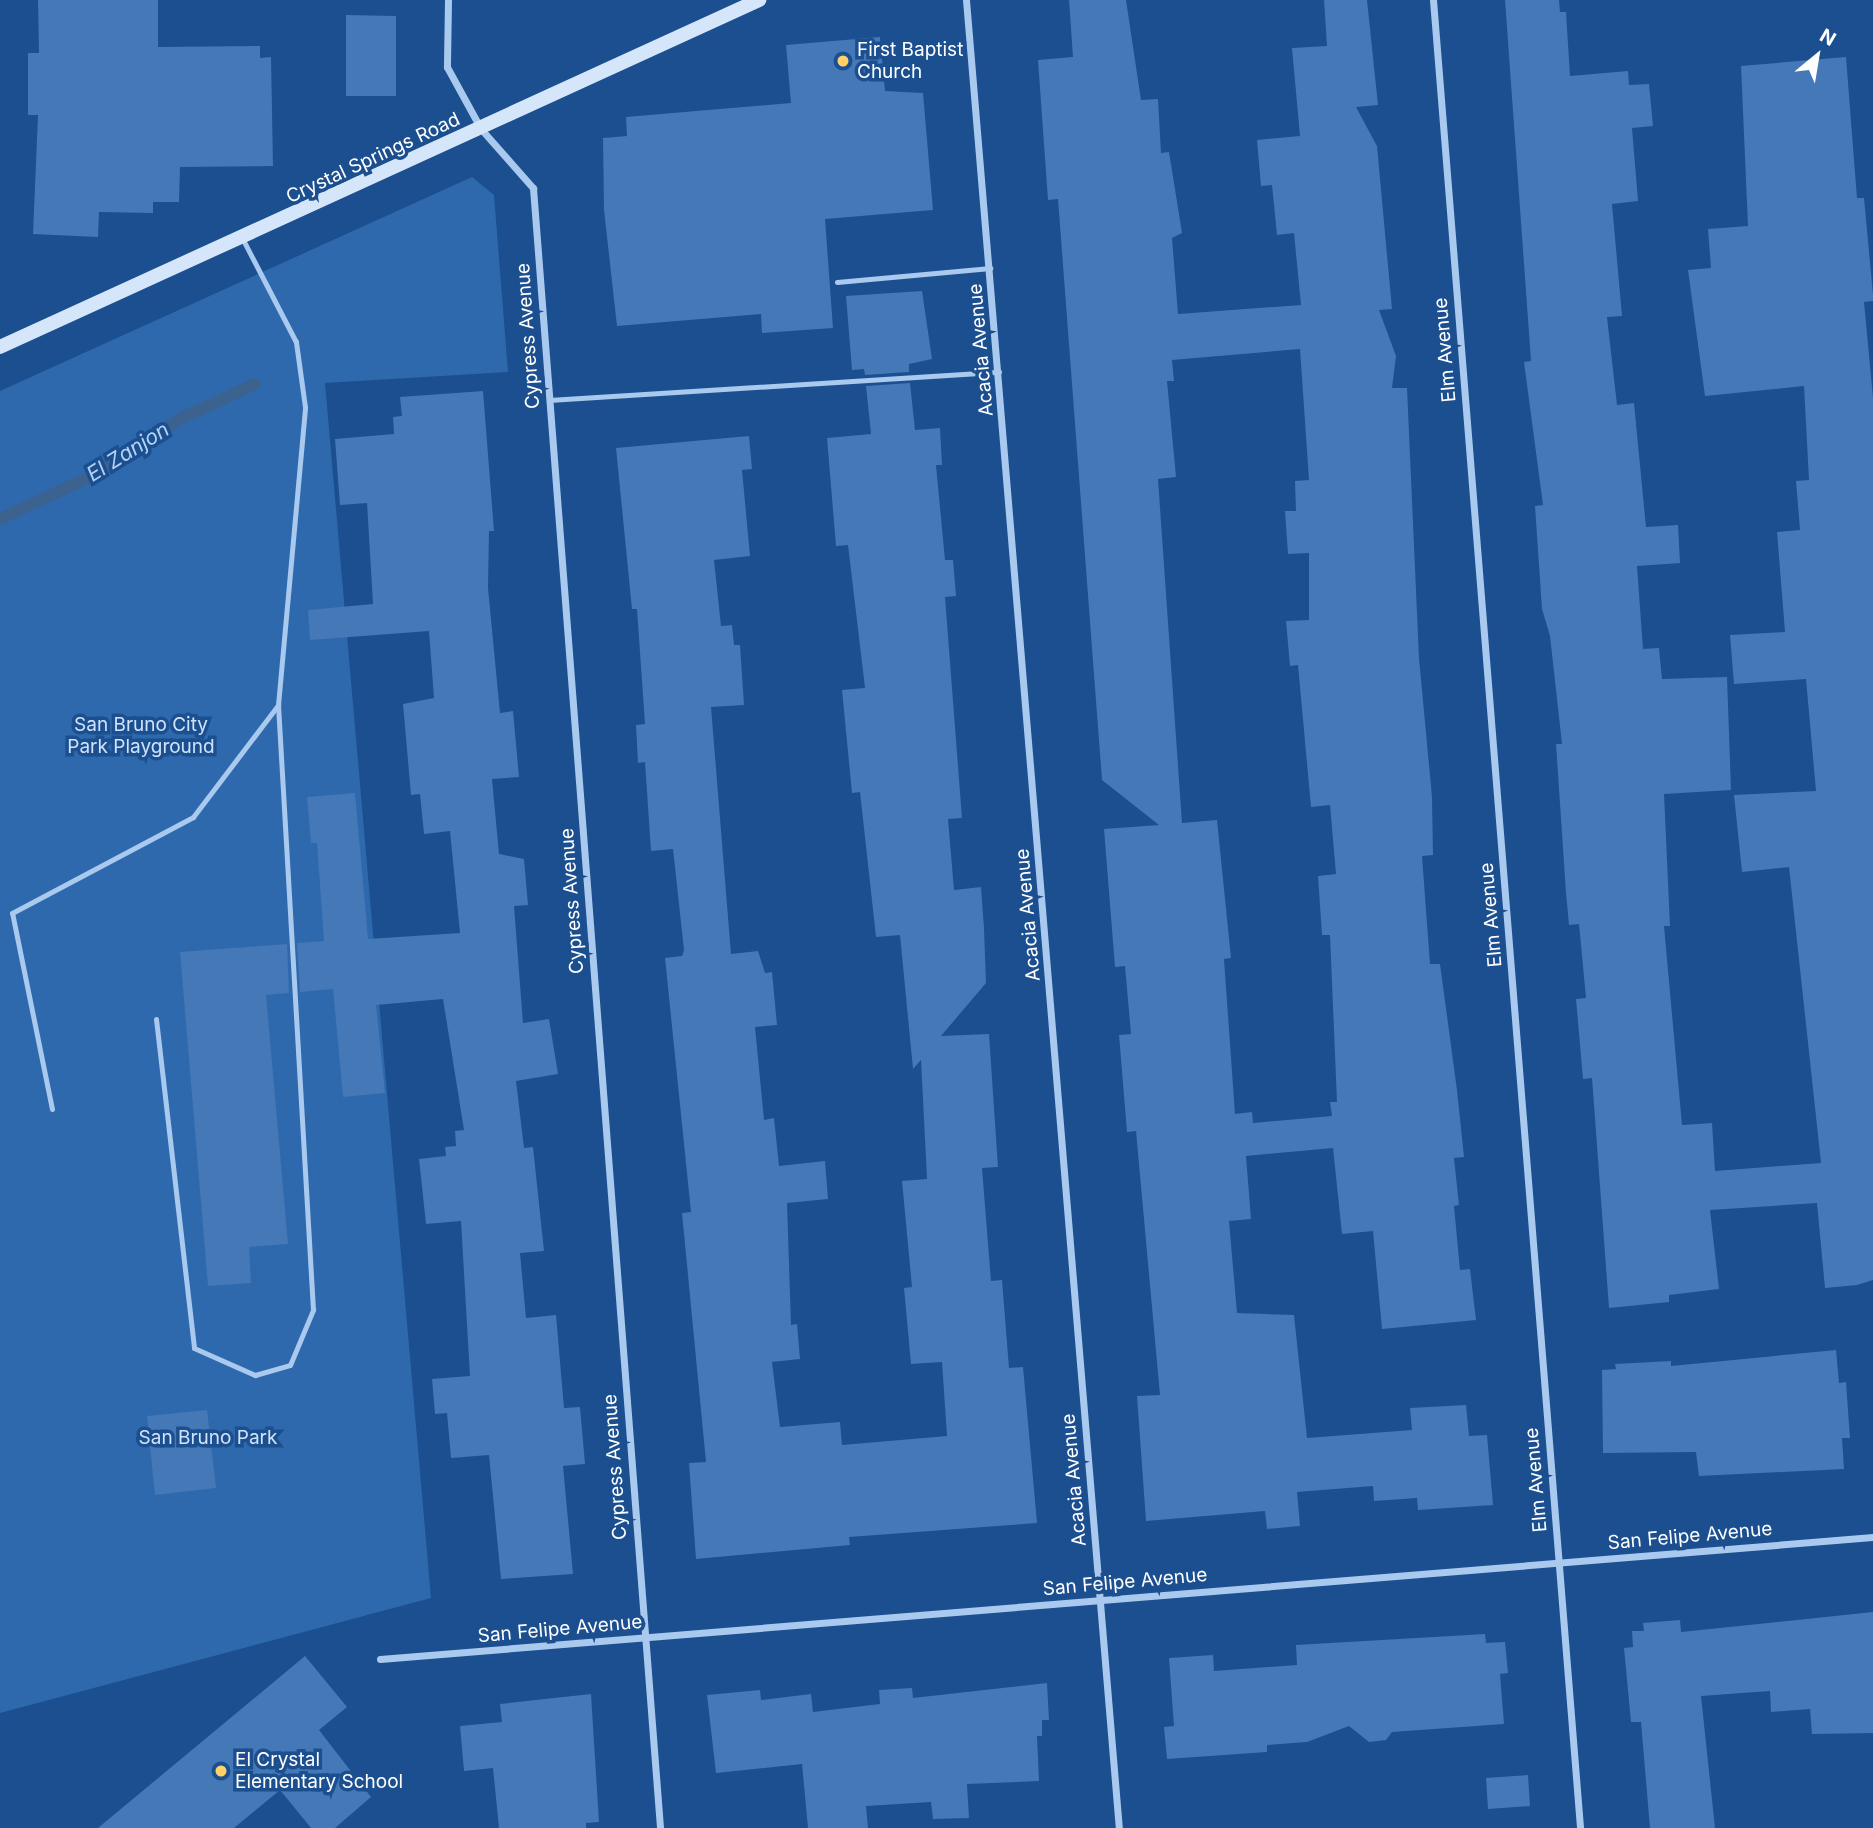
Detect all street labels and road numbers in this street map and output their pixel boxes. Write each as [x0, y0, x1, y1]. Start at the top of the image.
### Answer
street label: Crystal Springs Road [283, 108, 463, 208]
street label: Cypress Avenue [512, 262, 544, 410]
street label: Acacia Avenue [964, 283, 998, 417]
street label: Elm Avenue [1429, 297, 1461, 403]
street label: Cypress Avenue [556, 827, 588, 975]
street label: Acacia Avenue [1011, 848, 1045, 982]
street label: Elm Avenue [1475, 862, 1507, 968]
street label: Cypress Avenue [599, 1393, 631, 1541]
street label: Acacia Avenue [1057, 1413, 1091, 1547]
street label: Elm Avenue [1520, 1427, 1552, 1533]
street label: San Felipe Avenue [1607, 1517, 1773, 1555]
street label: San Felipe Avenue [1042, 1563, 1208, 1601]
street label: San Felipe Avenue [477, 1610, 643, 1648]

